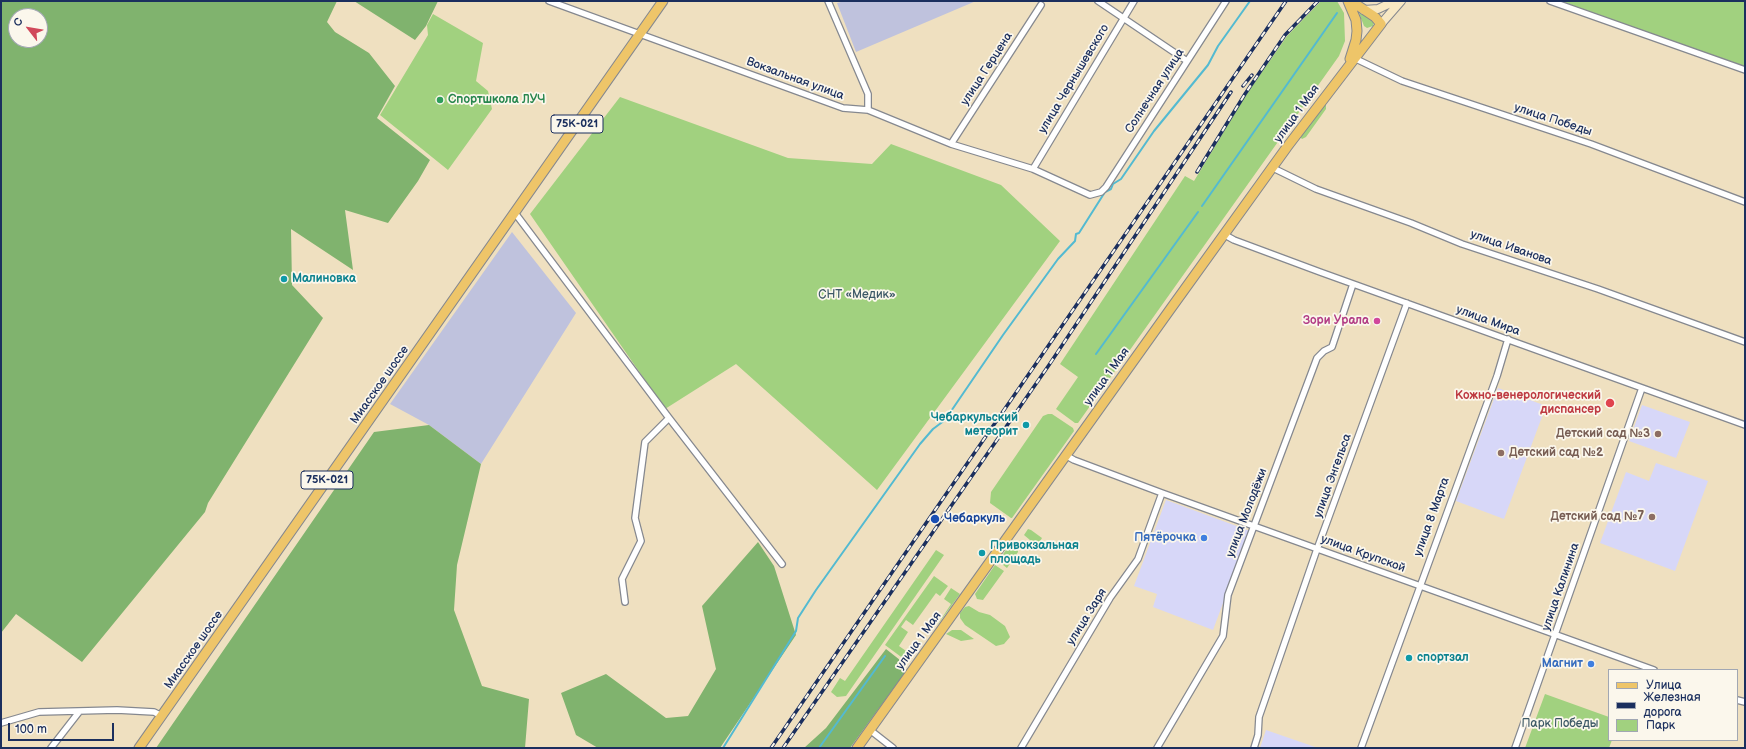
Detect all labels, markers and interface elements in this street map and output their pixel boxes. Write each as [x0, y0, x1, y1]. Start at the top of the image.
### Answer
north arrow [8, 8, 48, 48]
text: С [11, 15, 26, 29]
street label: улица Чернышевского [1036, 22, 1112, 136]
street label: улица Герцена [958, 30, 1016, 108]
street label: Солнечная улица [1122, 46, 1188, 136]
street label: Вокзальная улица [744, 55, 846, 103]
street label: улица 1 Мая [1271, 82, 1323, 146]
place label: Спортшкола ЛУЧ [448, 93, 545, 107]
marker: Спортшкола ЛУЧ [435, 95, 445, 105]
street label: улица Победы [1512, 101, 1594, 139]
road number: 75К-021 [551, 115, 603, 133]
street label: улица Иванова [1468, 227, 1554, 269]
place label: Малиновка [292, 272, 356, 286]
marker: Малиновка [279, 274, 289, 284]
park label: СНТ «Медик» [818, 288, 896, 302]
street label: улица Мира [1454, 303, 1522, 339]
place label: Зори Урала [1303, 314, 1369, 328]
marker: Зори Урала [1372, 316, 1382, 326]
street label: Миасское шоссе [348, 343, 412, 427]
street label: улица 1 Мая [1081, 345, 1133, 409]
place label: Кожно-венерологический диспансер [1455, 389, 1601, 417]
marker: Кожно-венерологический диспансер [1604, 397, 1616, 409]
place label: Чебаркульский метеорит [931, 411, 1018, 439]
marker: Чебаркульский метеорит [1021, 420, 1031, 430]
place label: Детский сад №3 [1556, 427, 1650, 441]
marker: Детский сад №3 [1653, 429, 1663, 439]
street label: улица Энгельса [1311, 432, 1355, 520]
place label: Детский сад №2 [1509, 446, 1603, 460]
marker: Детский сад №2 [1496, 448, 1506, 458]
street label: улица Молодёжи [1223, 466, 1271, 560]
road number: 75К-021 [301, 471, 353, 489]
street label: улица 8 Марта [1411, 476, 1453, 558]
place label: Детский сад №7 [1550, 510, 1644, 524]
place label: Чебаркуль [944, 512, 1005, 526]
marker: Детский сад №7 [1647, 512, 1657, 522]
marker: Чебаркуль [929, 513, 941, 525]
place label: Пятёрочка [1134, 531, 1196, 545]
street label: улица Крупской [1319, 532, 1407, 576]
marker: Пятёрочка [1199, 533, 1209, 543]
place label: Привокзальная площадь [990, 539, 1079, 567]
street label: улица Калинина [1539, 541, 1583, 633]
marker: Привокзальная площадь [977, 548, 987, 558]
street label: улица Заря [1064, 586, 1110, 648]
street label: Миасское шоссе [162, 608, 226, 692]
street label: улица 1 Мая [893, 609, 945, 673]
place label: спортзал [1417, 651, 1469, 665]
marker: спортзал [1404, 653, 1414, 663]
place label: Магнит [1542, 657, 1583, 671]
marker: Магнит [1586, 659, 1596, 669]
legend [1608, 669, 1738, 741]
text: Улица [1646, 678, 1682, 693]
text: Железная дорога [1644, 690, 1701, 720]
scale bar [10, 715, 116, 741]
park label: Парк Победы [1522, 717, 1598, 731]
text: Парк [1646, 718, 1675, 733]
text: 100 m [15, 722, 47, 737]

